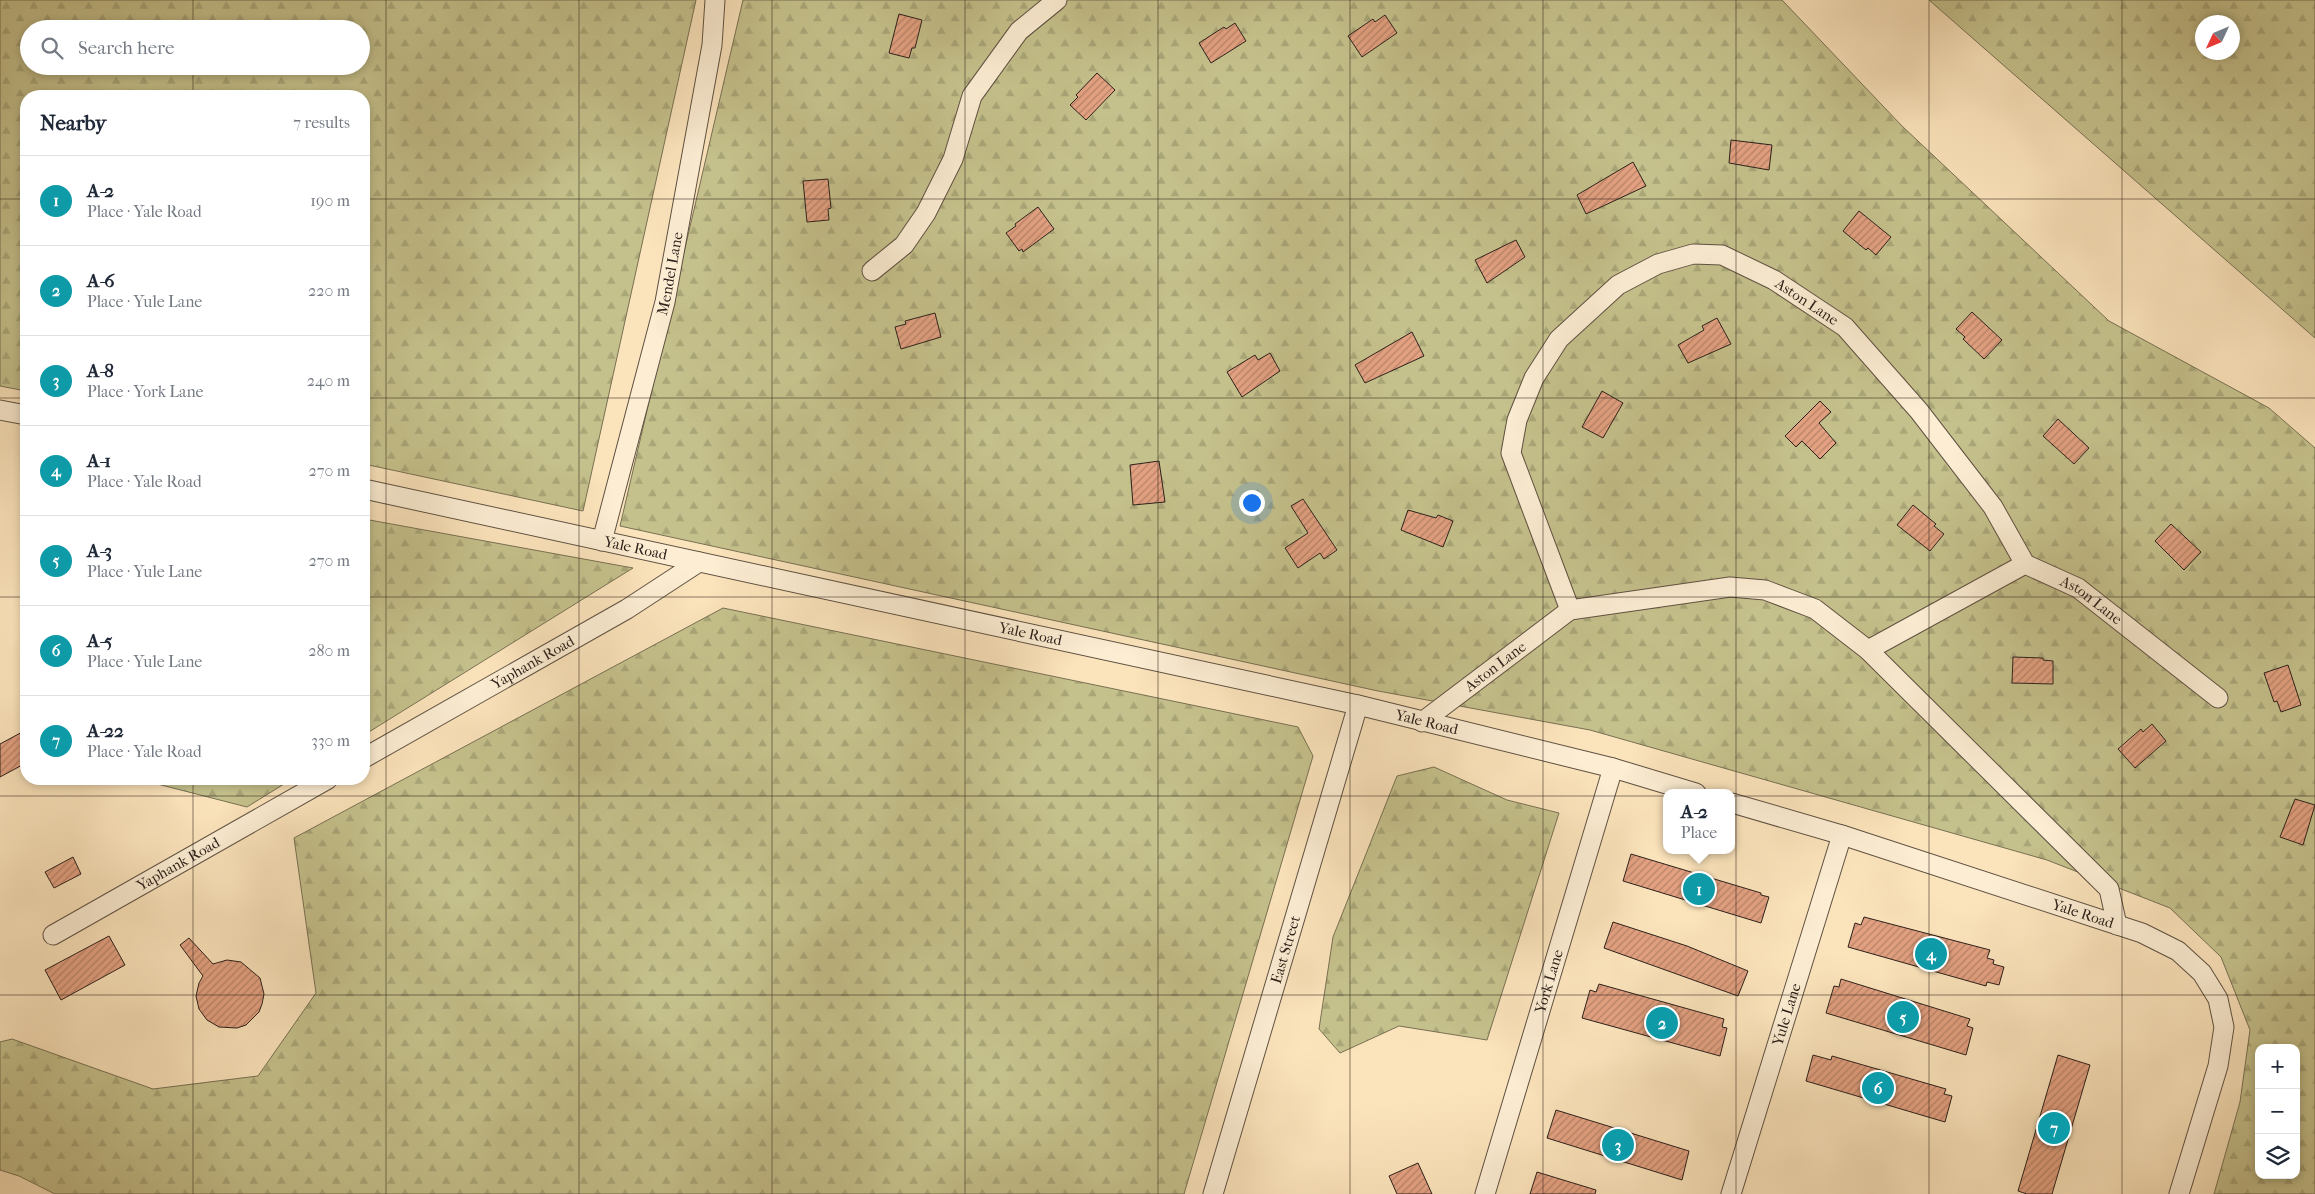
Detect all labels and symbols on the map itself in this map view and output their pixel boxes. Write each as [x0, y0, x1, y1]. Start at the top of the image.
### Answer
north arrow [2195, 15, 2240, 60]
street label: Mendel Lane [653, 230, 687, 317]
street label: Aston Lane [1771, 274, 1842, 329]
your location [1239, 490, 1265, 516]
street label: Yale Road [601, 532, 670, 564]
street label: Aston Lane [2056, 572, 2126, 628]
street label: Yale Road [996, 618, 1064, 650]
street label: Yaphank Road [487, 631, 578, 693]
street label: Aston Lane [1460, 637, 1530, 696]
street label: Yale Road [1393, 705, 1461, 739]
street label: Yaphank Road [133, 833, 224, 895]
pin: 1 [1683, 870, 1715, 908]
street label: Yale Road [2049, 895, 2117, 932]
street label: East Street [1267, 913, 1304, 986]
pin: 4 [1915, 935, 1947, 973]
street label: York Lane [1531, 947, 1567, 1016]
street label: Yule Lane [1768, 980, 1805, 1049]
pin: 5 [1887, 998, 1919, 1036]
pin: 2 [1646, 1004, 1678, 1042]
pin: 6 [1862, 1069, 1894, 1107]
pin: 7 [2038, 1109, 2070, 1147]
pin: 3 [1602, 1126, 1634, 1164]

